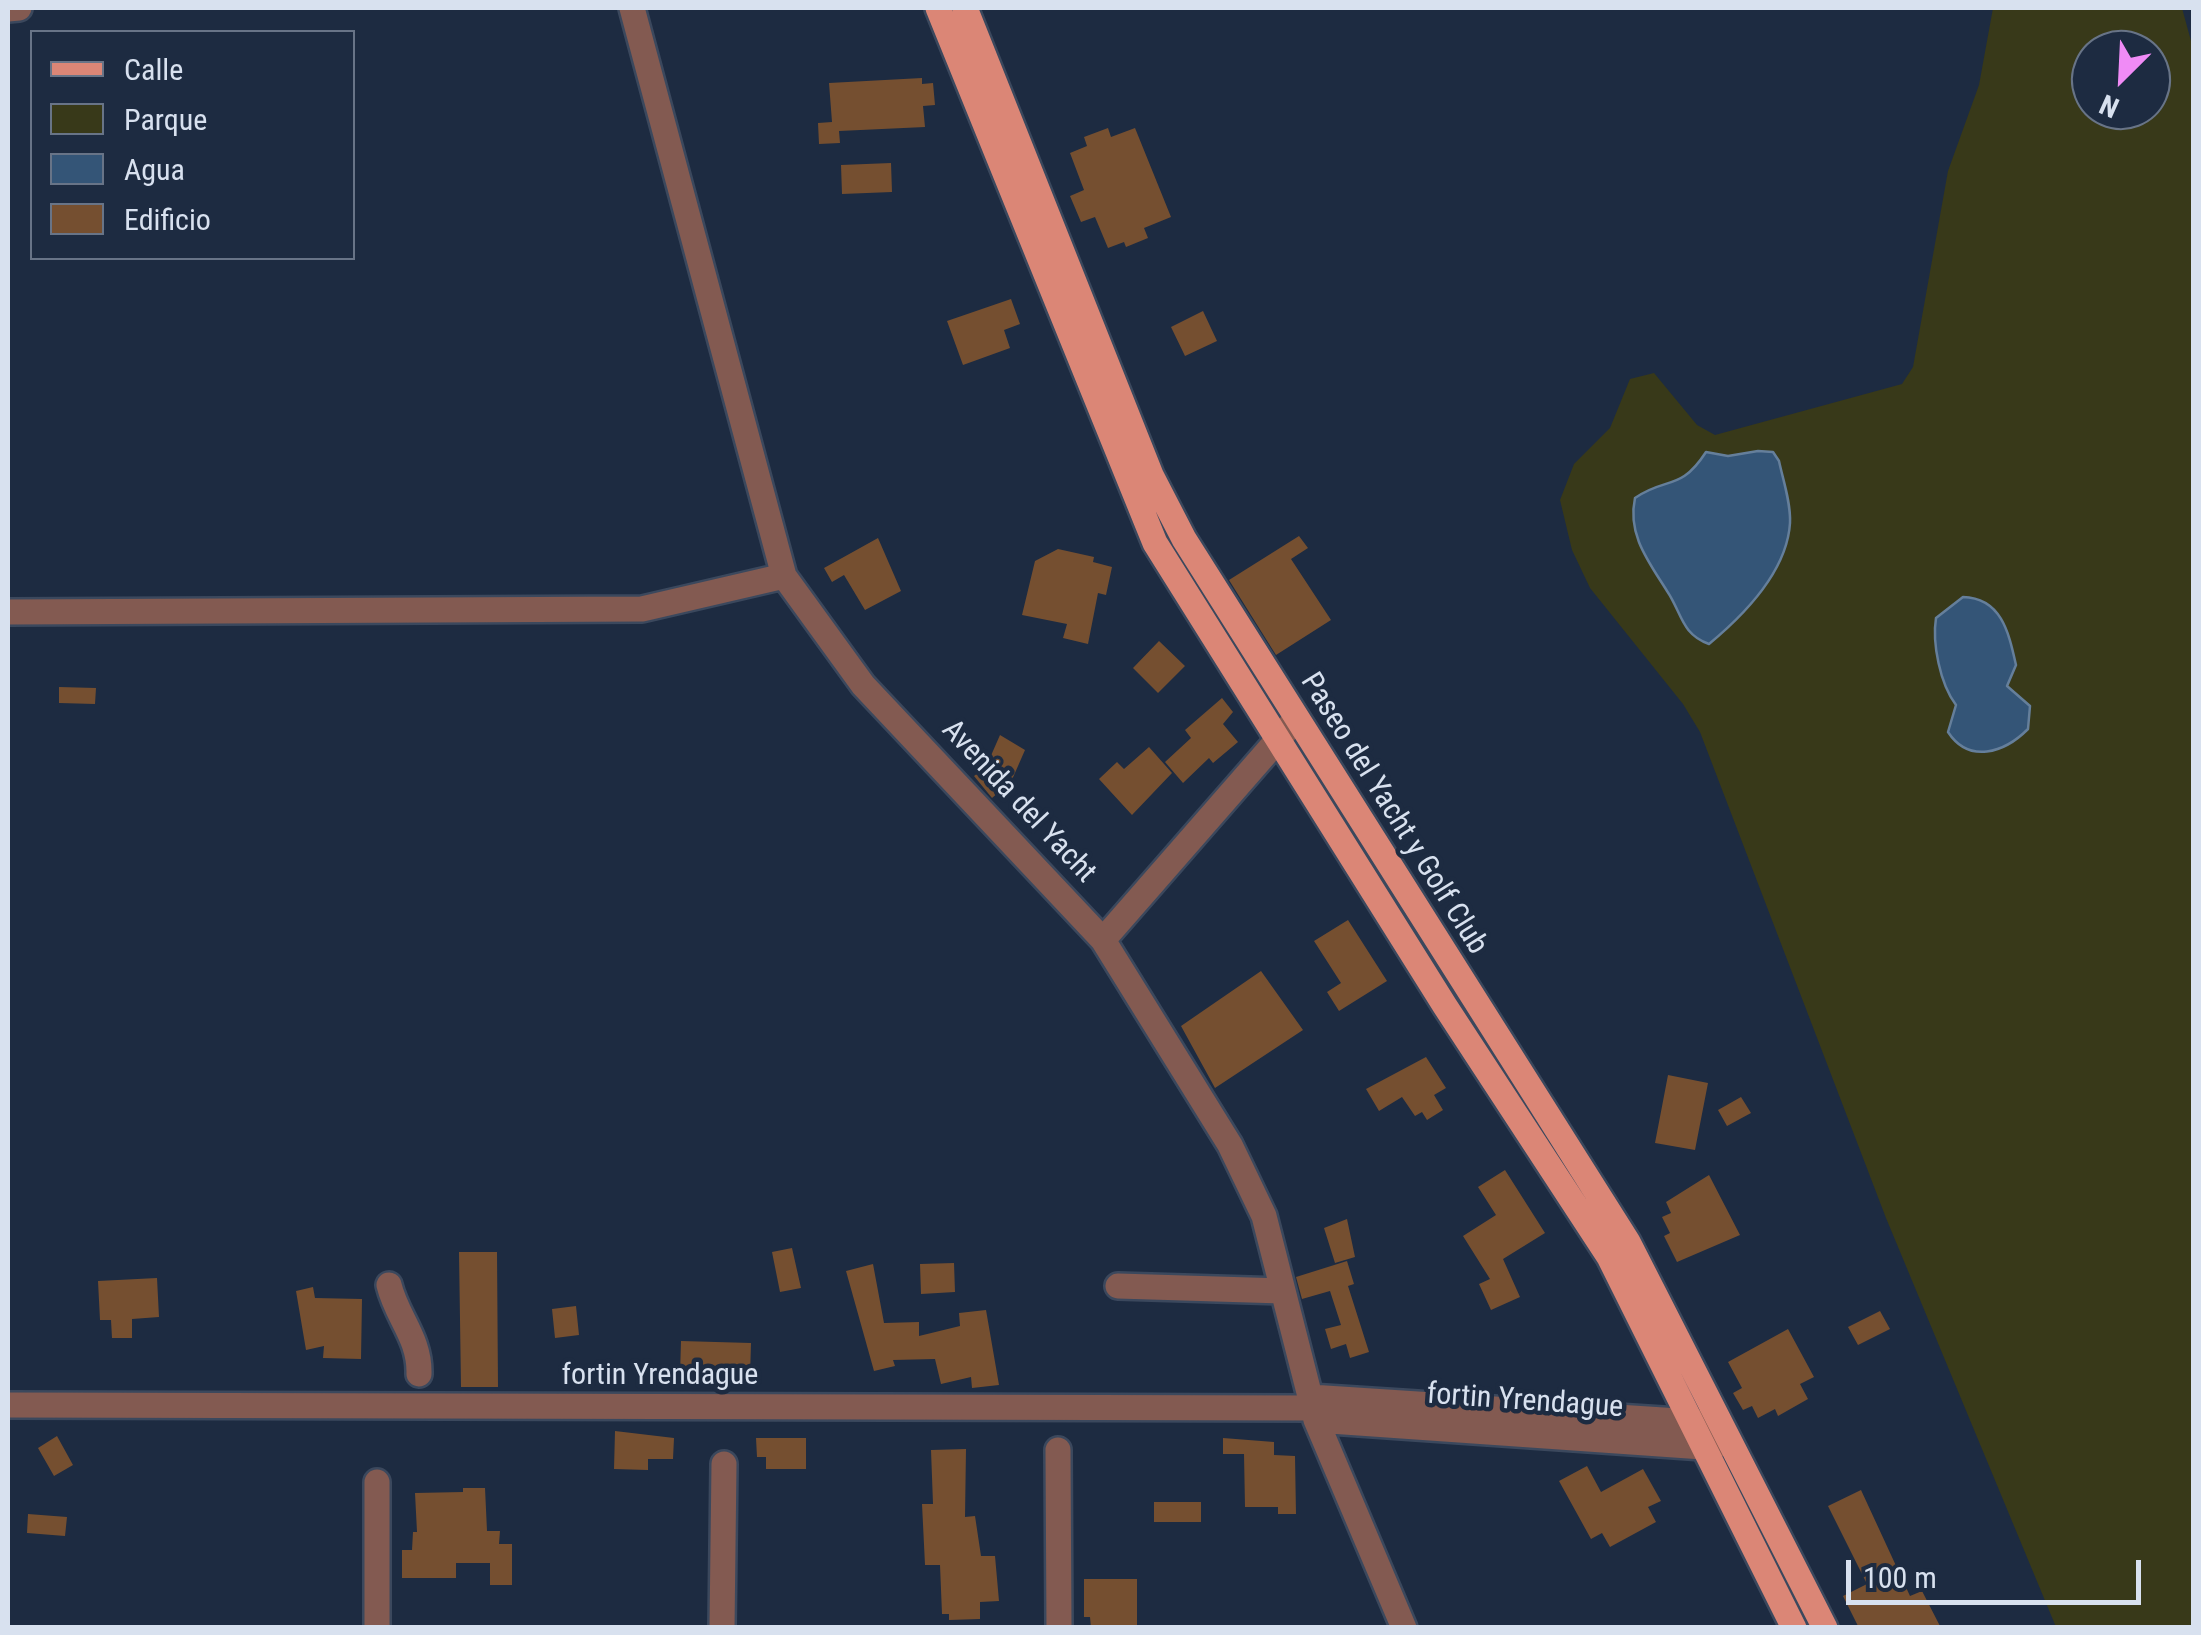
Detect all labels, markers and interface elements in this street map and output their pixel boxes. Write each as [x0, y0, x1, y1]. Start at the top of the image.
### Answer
legend [30, 30, 355, 260]
north arrow [2071, 30, 2171, 130]
text: Calle [124, 52, 183, 87]
text: N [2095, 87, 2124, 125]
text: Parque [124, 102, 207, 137]
text: Agua [124, 152, 185, 187]
text: Edificio [124, 202, 211, 237]
street label: Paseo del Yacht y Golf Club [1292, 667, 1494, 961]
street label: Avenida del Yacht [933, 713, 1103, 891]
street label: fortin Yrendague [562, 1358, 758, 1394]
street label: fortin Yrendague [1426, 1377, 1624, 1427]
scale bar [1851, 1540, 2146, 1602]
text: 100 m [1863, 1560, 1937, 1595]

